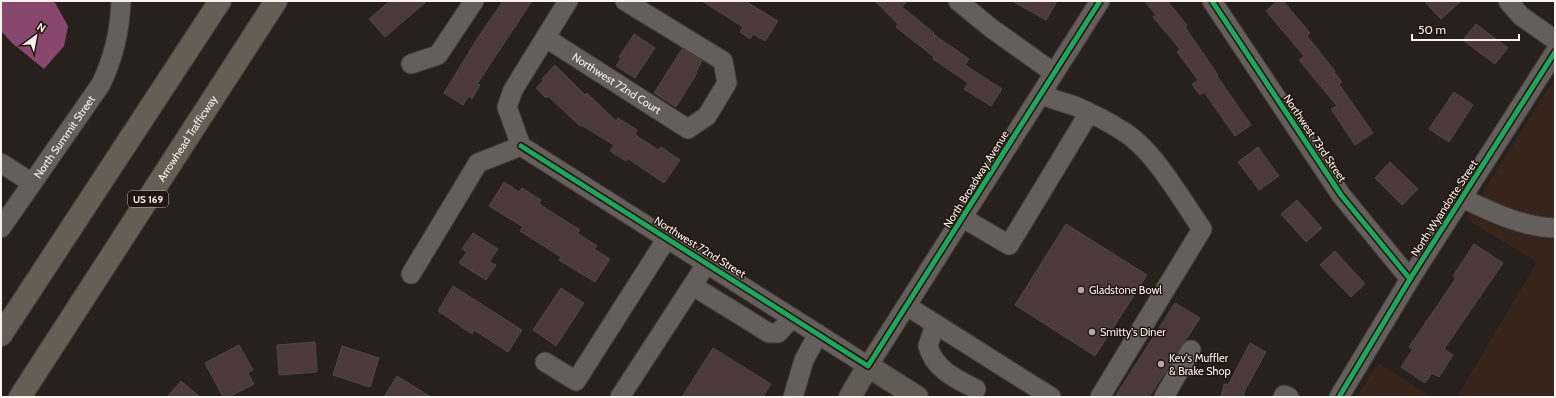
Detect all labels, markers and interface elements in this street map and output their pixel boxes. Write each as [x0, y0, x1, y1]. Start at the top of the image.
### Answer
north arrow [16, 16, 56, 56]
scale bar [1412, 16, 1519, 42]
text: N [34, 20, 48, 36]
text: 50 m [1418, 22, 1446, 37]
street label: Northwest 72nd Court [570, 50, 664, 117]
street label: Arrowhead Trafficway [154, 92, 220, 184]
street label: Northwest 73rd Street [1280, 92, 1350, 185]
street label: North Summit Street [31, 93, 98, 181]
street label: North Broadway Avenue [940, 127, 1012, 230]
street label: North Wyandotte Street [1408, 157, 1481, 259]
road number: US 169 [128, 191, 168, 207]
street label: Northwest 72nd Street [652, 213, 749, 281]
place label: Gladstone Bowl [1089, 283, 1162, 297]
marker: Gladstone Bowl [1076, 285, 1086, 295]
place label: Smitty's Diner [1100, 325, 1166, 339]
marker: Smitty's Diner [1087, 327, 1097, 337]
place label: Kev's Muffler & Brake Shop [1169, 351, 1231, 378]
marker: Kev's Muffler & Brake Shop [1156, 359, 1166, 369]

